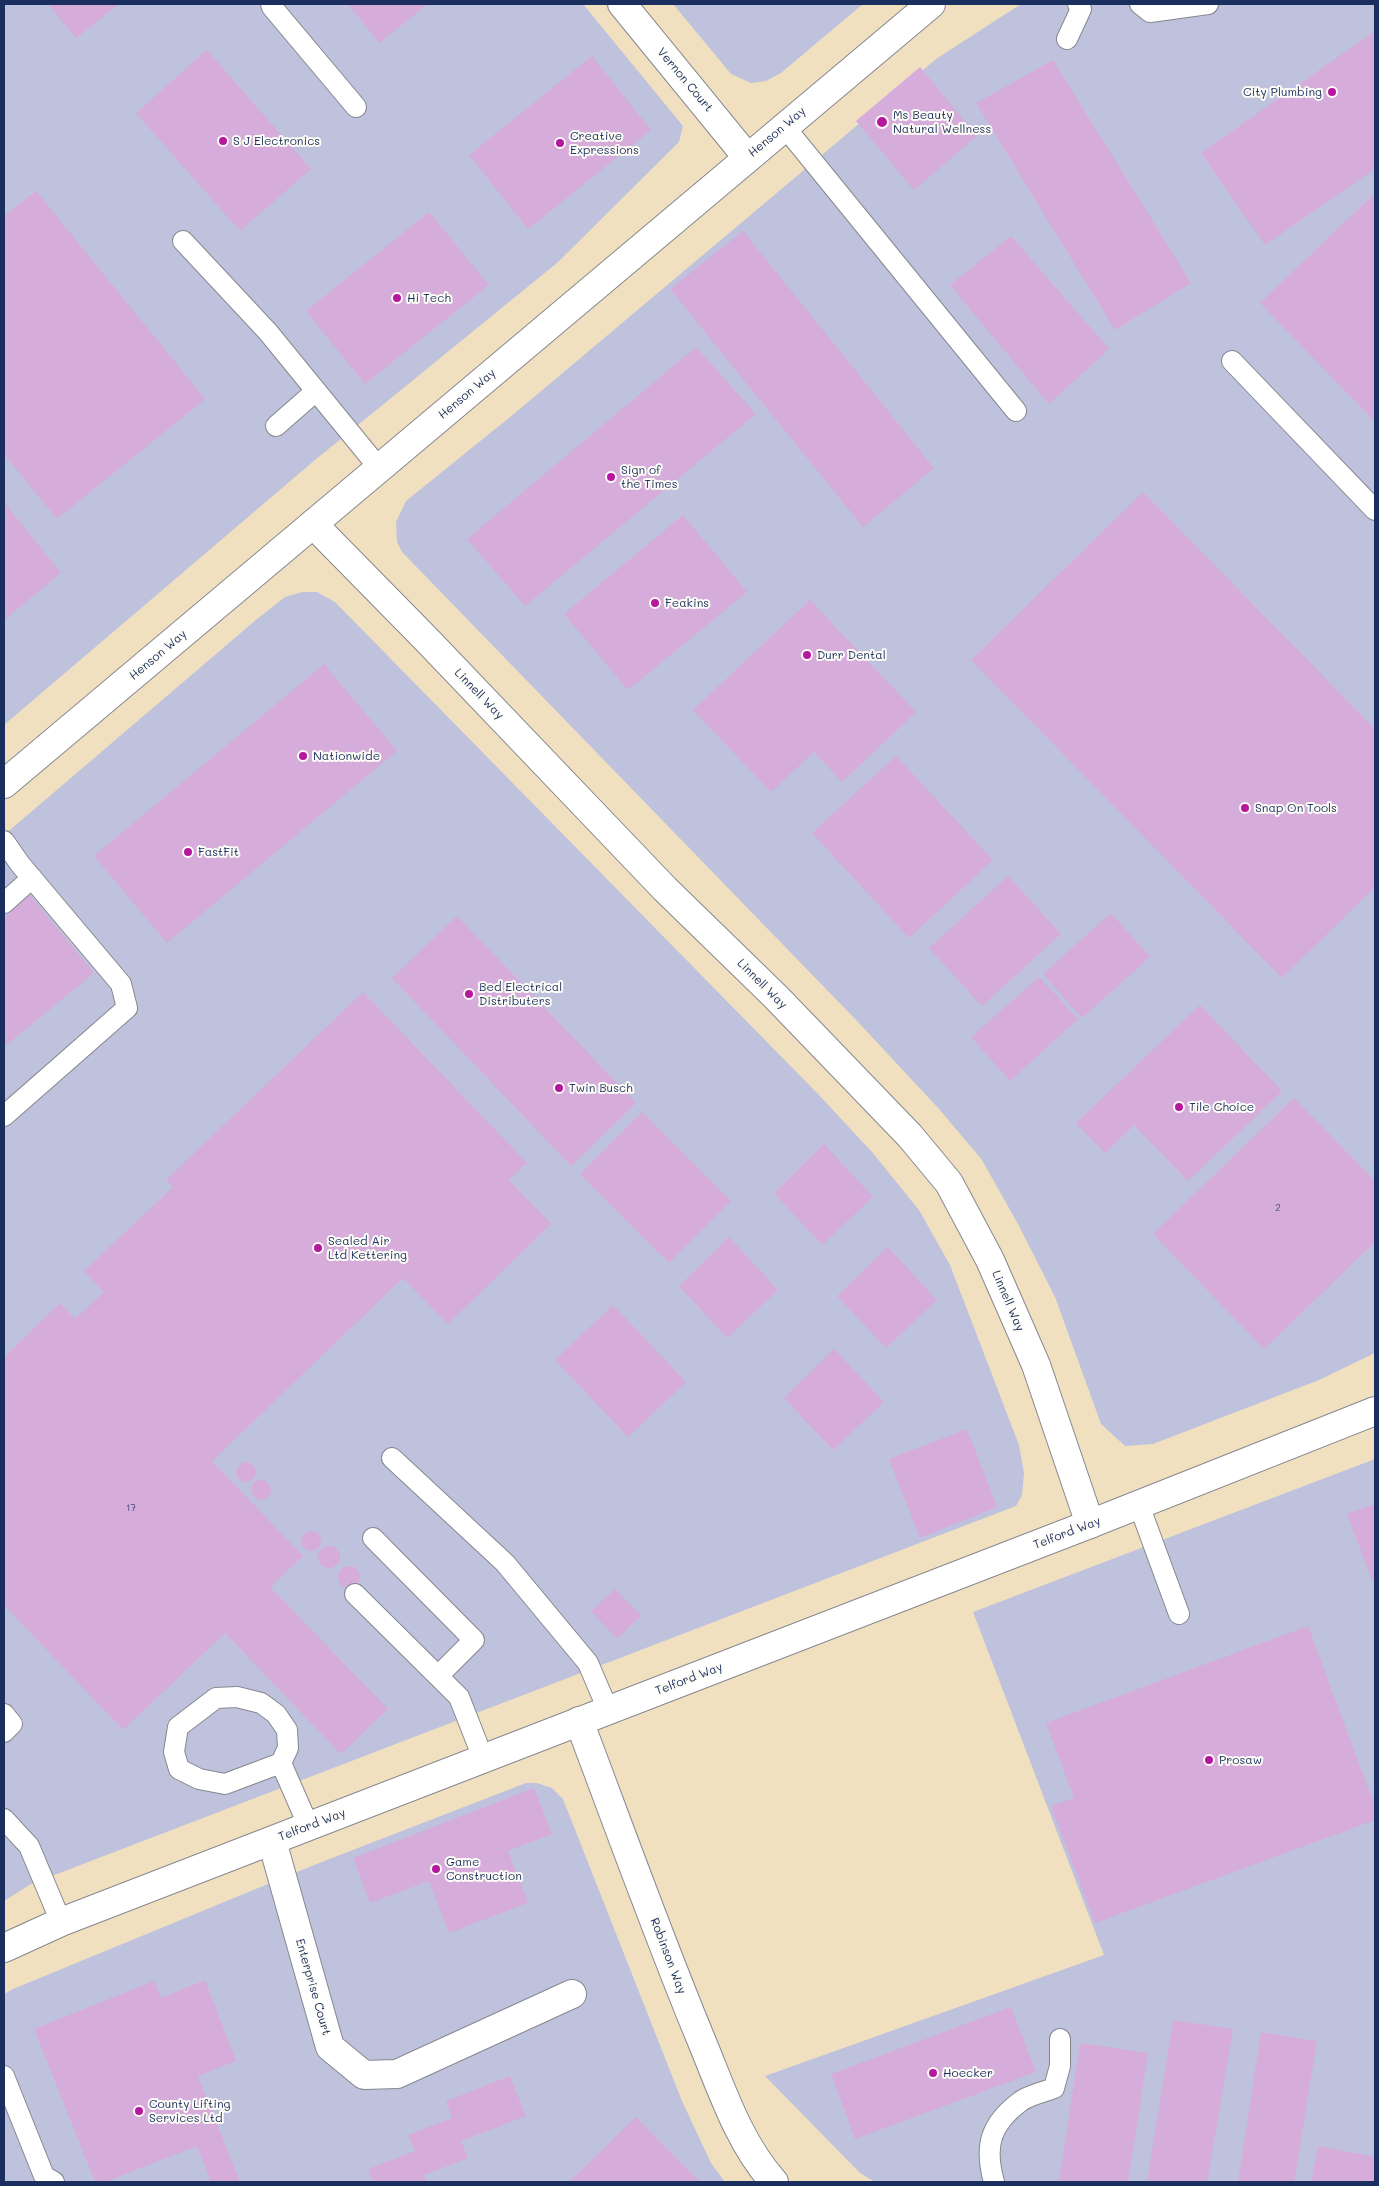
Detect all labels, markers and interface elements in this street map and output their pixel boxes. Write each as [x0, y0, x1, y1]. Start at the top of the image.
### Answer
street label: Vernon Court [654, 45, 716, 115]
place label: City Plumbing [1243, 85, 1322, 99]
marker: City Plumbing [1326, 86, 1338, 98]
street label: Henson Way [745, 104, 809, 160]
place label: Ms Beauty Natural Wellness [893, 108, 991, 136]
marker: Ms Beauty Natural Wellness [875, 115, 889, 129]
place label: Creative Expressions [570, 129, 639, 157]
place label: S J Electronics [233, 134, 320, 148]
marker: S J Electronics [217, 135, 229, 147]
marker: Creative Expressions [554, 137, 566, 149]
place label: Hi Tech [407, 291, 451, 305]
marker: Hi Tech [391, 292, 403, 304]
street label: Henson Way [435, 366, 499, 422]
place label: Sign of the Times [621, 463, 677, 491]
marker: Sign of the Times [605, 471, 617, 483]
place label: Feakins [665, 596, 709, 610]
marker: Feakins [649, 597, 661, 609]
street label: Henson Way [126, 627, 190, 683]
place label: Durr Dental [817, 648, 886, 662]
marker: Durr Dental [801, 649, 813, 661]
street label: Linnell Way [451, 666, 507, 722]
place label: Nationwide [313, 749, 380, 763]
marker: Nationwide [297, 750, 309, 762]
place label: Snap On Tools [1255, 801, 1337, 815]
marker: Snap On Tools [1239, 802, 1251, 814]
place label: FastFit [198, 845, 239, 859]
marker: FastFit [182, 846, 194, 858]
street label: Linnell Way [734, 956, 790, 1012]
place label: Bed Electrical Distributers [479, 980, 562, 1008]
marker: Bed Electrical Distributers [463, 988, 475, 1000]
place label: Twin Busch [569, 1081, 633, 1095]
marker: Twin Busch [553, 1082, 565, 1094]
place label: Tile Choice [1189, 1100, 1254, 1114]
marker: Tile Choice [1173, 1101, 1185, 1113]
house number: 2 [1275, 1202, 1281, 1214]
place label: Sealed Air Ltd Kettering [328, 1234, 407, 1262]
marker: Sealed Air Ltd Kettering [312, 1242, 324, 1254]
street label: Linnell Way [989, 1268, 1027, 1334]
house number: 17 [126, 1502, 136, 1514]
street label: Telford Way [1031, 1514, 1103, 1552]
street label: Telford Way [653, 1660, 725, 1698]
place label: Prosaw [1219, 1753, 1262, 1767]
marker: Prosaw [1203, 1754, 1215, 1766]
street label: Telford Way [276, 1806, 348, 1844]
place label: Game Construction [446, 1855, 522, 1883]
marker: Game Construction [430, 1863, 442, 1875]
street label: Robinson Way [647, 1916, 689, 1996]
street label: Enterprise Court [292, 1937, 334, 2037]
place label: Hoecker [943, 2066, 993, 2080]
marker: Hoecker [927, 2067, 939, 2079]
place label: County Lifting Services Ltd [149, 2097, 230, 2125]
marker: County Lifting Services Ltd [133, 2105, 145, 2117]

